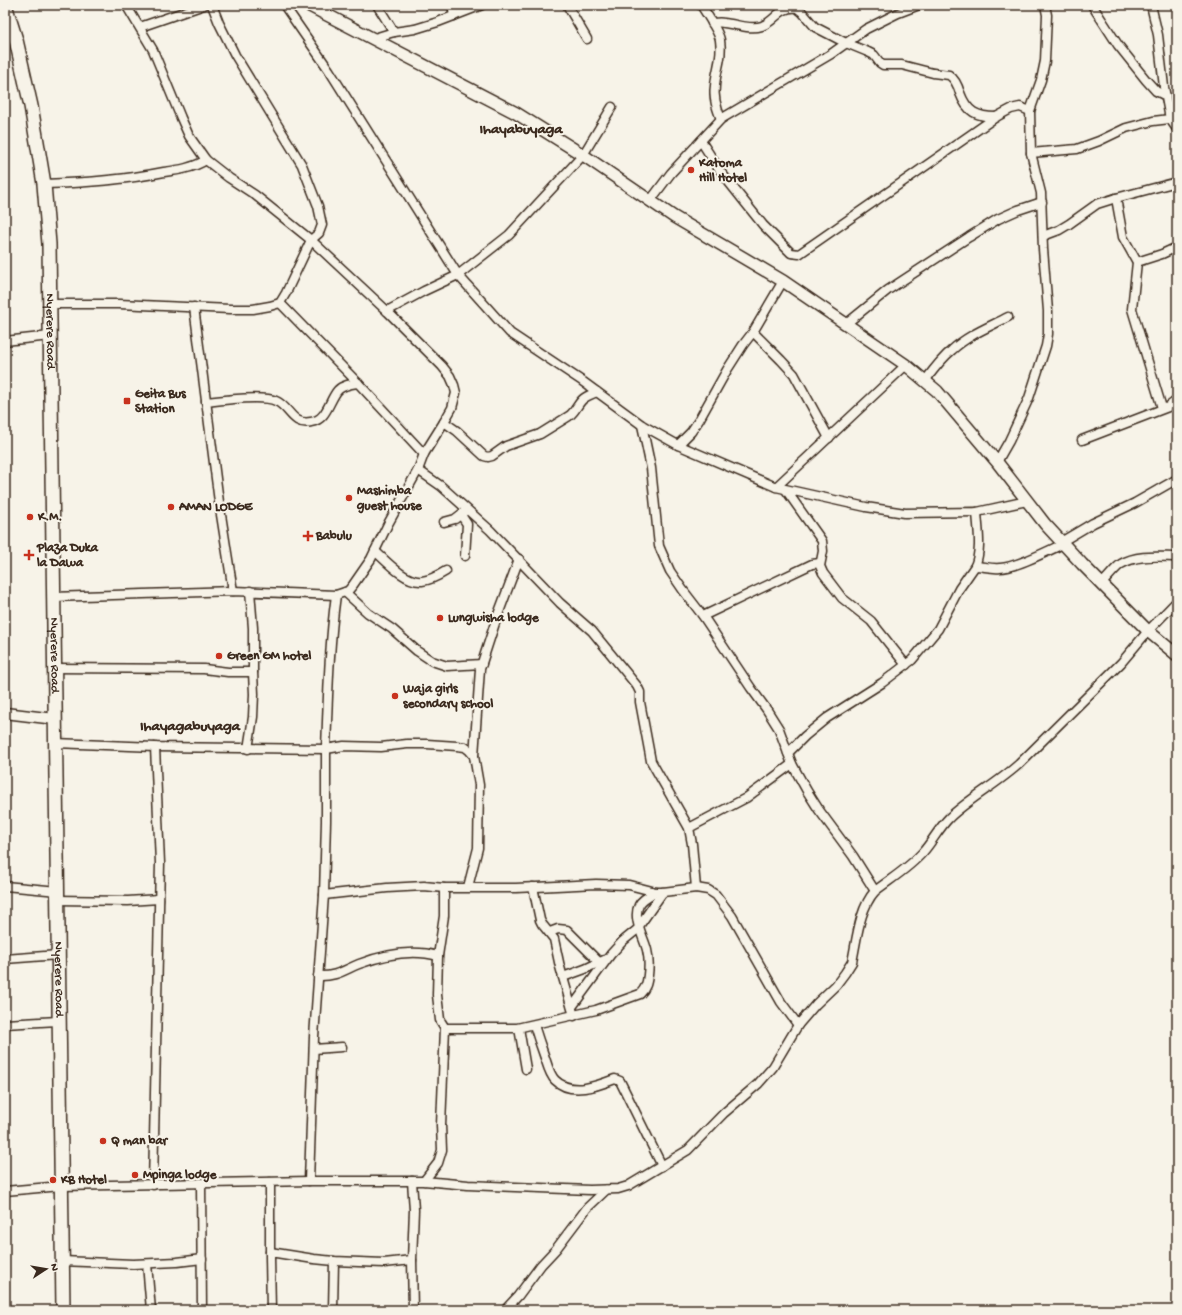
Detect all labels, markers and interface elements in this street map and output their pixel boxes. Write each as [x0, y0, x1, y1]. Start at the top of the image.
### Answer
district label: Ihayabuyaga [479, 121, 563, 139]
place label: Katoma Hill Hotel [698, 156, 747, 186]
marker: Katoma Hill Hotel [686, 165, 696, 175]
street label: Nyerere Road [42, 293, 58, 371]
place label: Geita Bus Station [135, 387, 187, 417]
marker: Geita Bus Station [122, 396, 132, 406]
place label: Mashimba guest house [356, 484, 423, 514]
marker: Mashimba guest house [344, 493, 354, 503]
place label: AMAN LODGE [178, 500, 253, 515]
marker: AMAN LODGE [166, 502, 176, 512]
place label: K.M. [37, 510, 62, 525]
marker: K.M. [25, 512, 35, 522]
place label: Babulu [315, 529, 353, 544]
marker: Babulu [303, 531, 313, 541]
place label: Plaza Duka la Dawa [36, 541, 99, 571]
marker: Plaza Duka la Dawa [24, 550, 34, 560]
place label: Lungwisha lodge [448, 611, 540, 626]
marker: Lungwisha lodge [435, 613, 445, 623]
street label: Nyerere Road [46, 617, 62, 695]
place label: Green GM hotel [227, 649, 312, 664]
marker: Green GM hotel [214, 651, 224, 661]
place label: Waja girls secondary school [402, 682, 493, 712]
marker: Waja girls secondary school [390, 691, 400, 701]
district label: Ihayagabuyaga [140, 718, 241, 736]
street label: Nyerere Road [51, 941, 67, 1019]
place label: Q man bar [111, 1134, 169, 1149]
marker: Q man bar [98, 1136, 108, 1146]
place label: Mpinga lodge [143, 1168, 218, 1184]
marker: Mpinga lodge [130, 1170, 140, 1180]
place label: KB Hotel [60, 1173, 107, 1188]
marker: KB Hotel [48, 1175, 58, 1185]
north arrow [26, 1249, 66, 1289]
text: N [47, 1263, 60, 1272]

